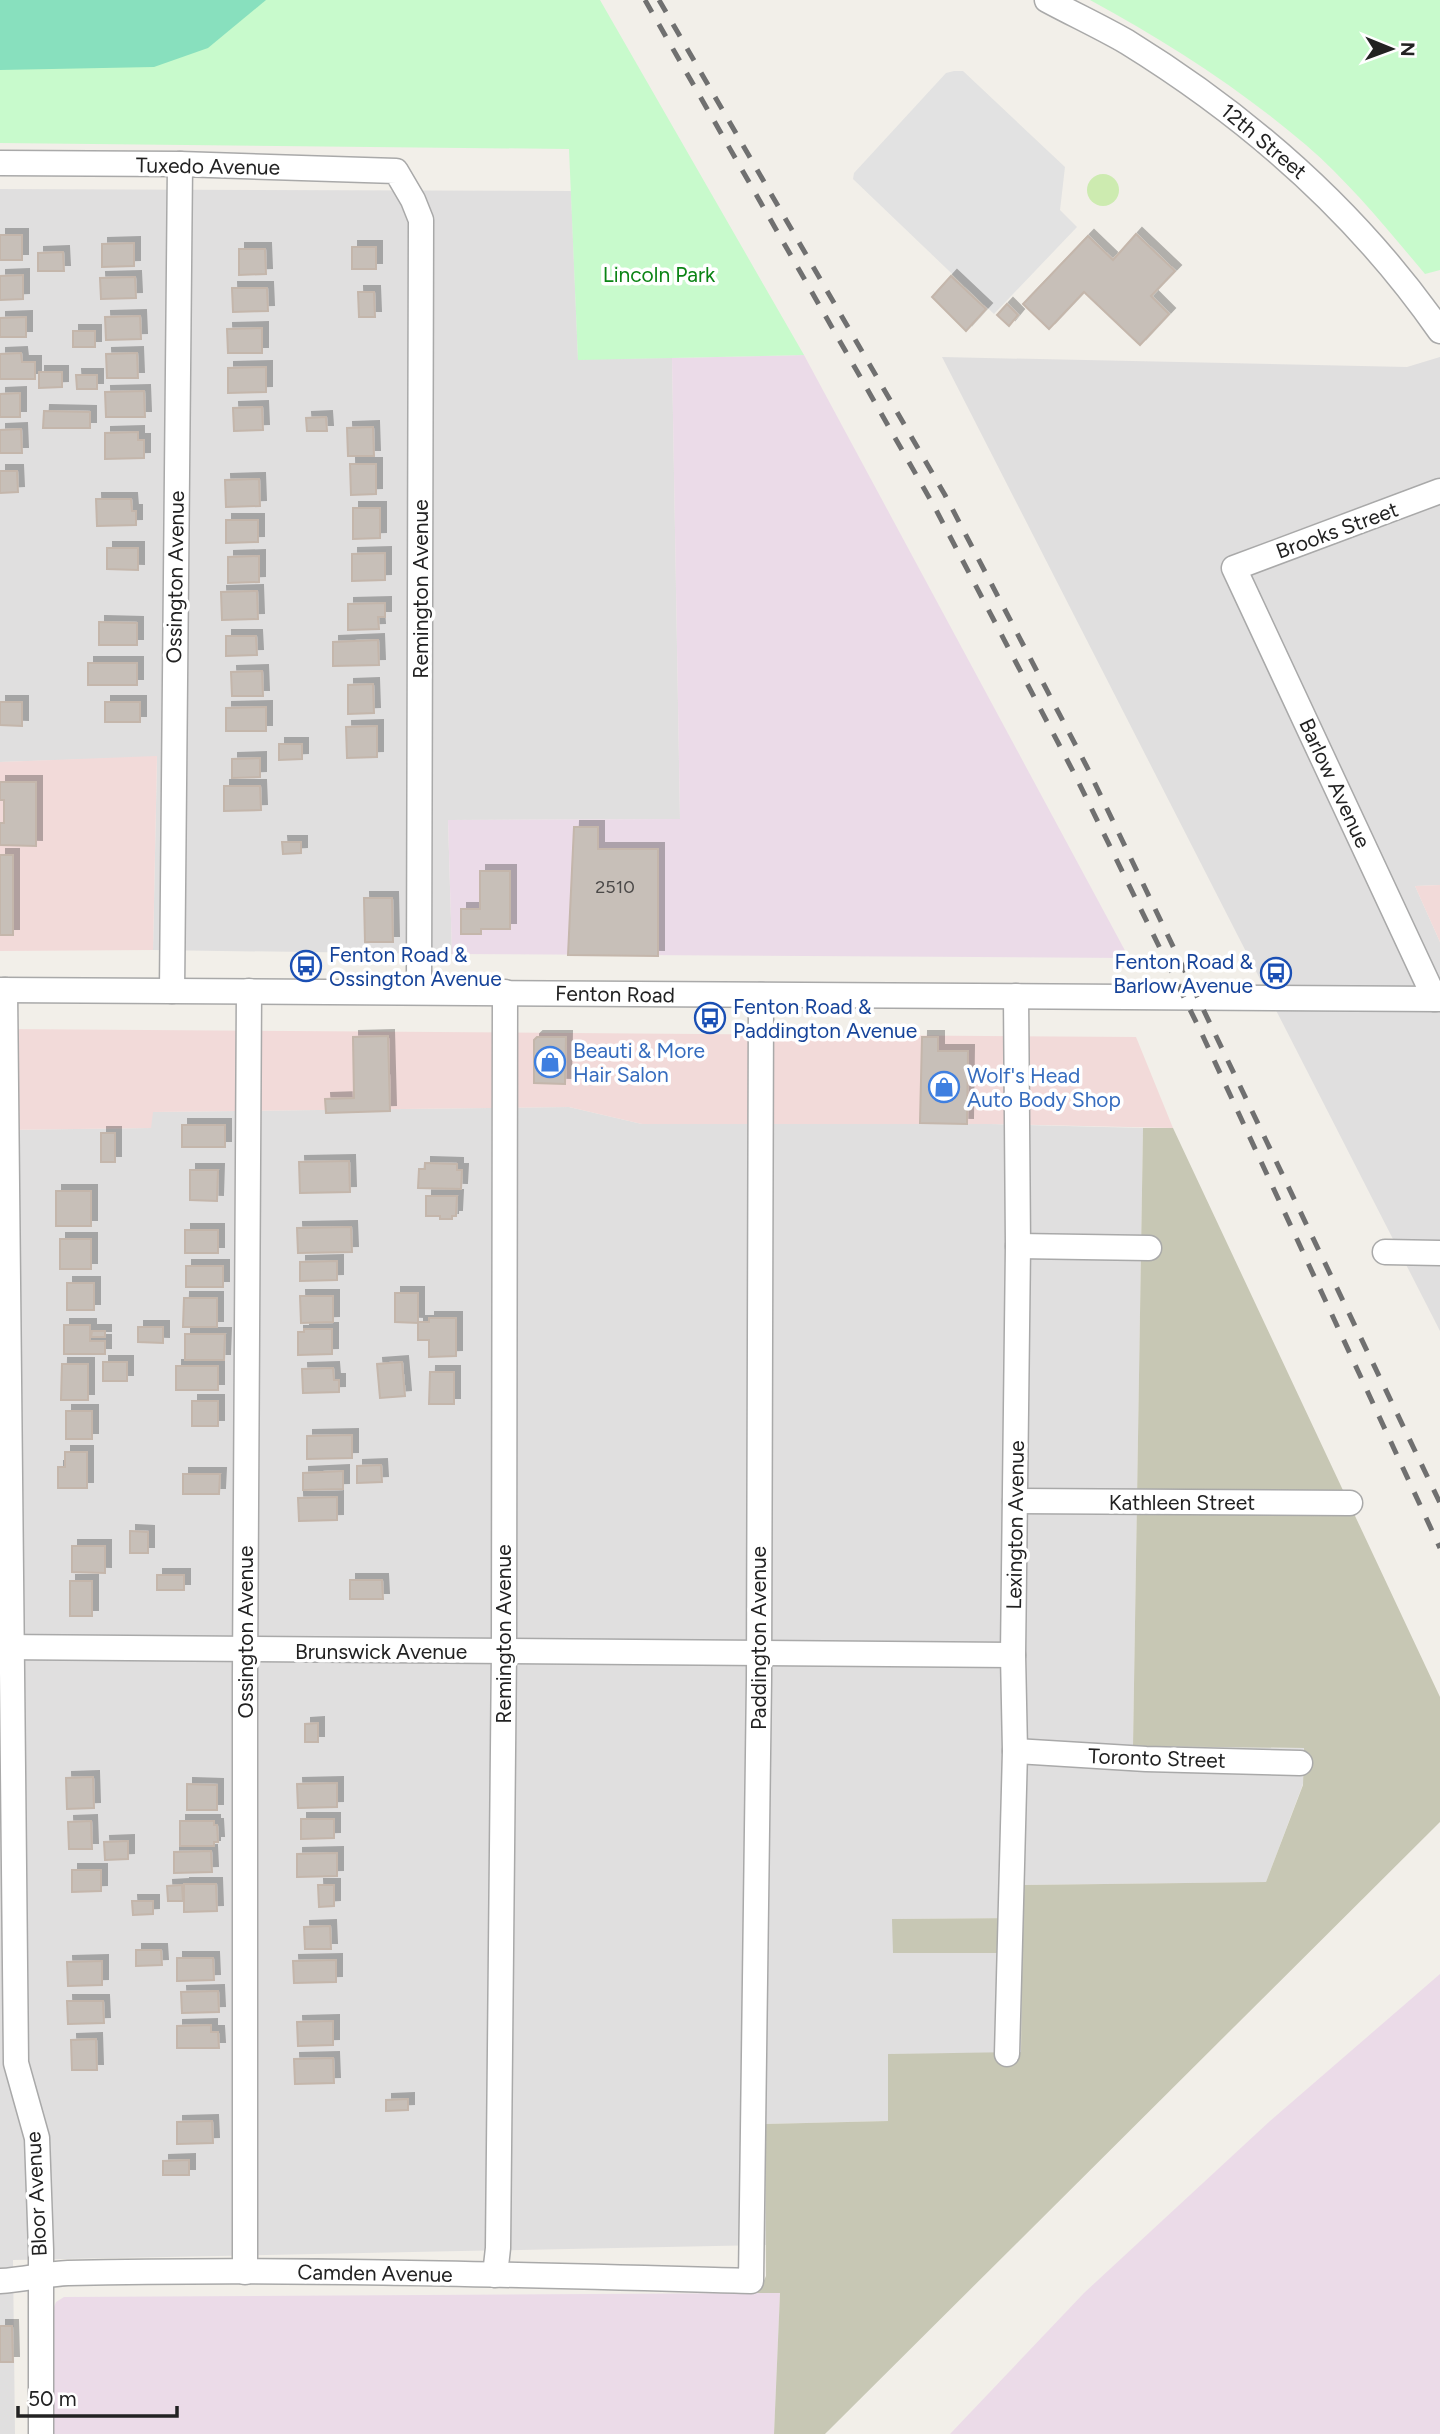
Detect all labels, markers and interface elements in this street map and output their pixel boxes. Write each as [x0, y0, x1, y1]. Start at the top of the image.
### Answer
north arrow [1356, 14, 1426, 84]
text: N [1396, 42, 1419, 57]
street label: 12th Street [1216, 98, 1312, 184]
street label: Tuxedo Avenue [136, 152, 280, 180]
park label: Lincoln Park [603, 262, 716, 287]
street label: Ossington Avenue [161, 490, 189, 664]
street label: Brooks Street [1272, 496, 1402, 564]
street label: Remington Avenue [408, 499, 433, 679]
street label: Barlow Avenue [1294, 714, 1376, 852]
house number: 2510 [595, 876, 635, 898]
place label: Fenton Road & Ossington Avenue [329, 942, 502, 991]
bus stop icon: Fenton Road & Ossington Avenue [289, 949, 323, 983]
place label: Fenton Road & Barlow Avenue [1113, 949, 1253, 998]
bus stop icon: Fenton Road & Barlow Avenue [1259, 956, 1293, 990]
street label: Fenton Road [555, 980, 675, 1008]
place label: Fenton Road & Paddington Avenue [733, 994, 917, 1043]
bus stop icon: Fenton Road & Paddington Avenue [693, 1001, 727, 1035]
place label: Beauti & More Hair Salon [573, 1038, 705, 1087]
shop icon: Beauti & More Hair Salon [533, 1045, 567, 1079]
place label: Wolf's Head Auto Body Shop [967, 1063, 1121, 1112]
shop icon: Wolf's Head Auto Body Shop [927, 1070, 961, 1104]
street label: Lexington Avenue [1001, 1440, 1029, 1610]
street label: Kathleen Street [1109, 1490, 1255, 1515]
street label: Remington Avenue [491, 1544, 516, 1724]
street label: Ossington Avenue [233, 1546, 258, 1718]
street label: Paddington Avenue [746, 1546, 771, 1730]
street label: Brunswick Avenue [295, 1639, 467, 1664]
street label: Toronto Street [1088, 1743, 1226, 1773]
street label: Bloor Avenue [20, 2131, 52, 2257]
street label: Camden Avenue [297, 2259, 453, 2287]
scale bar [18, 2374, 177, 2418]
text: 50 m [28, 2386, 77, 2411]

